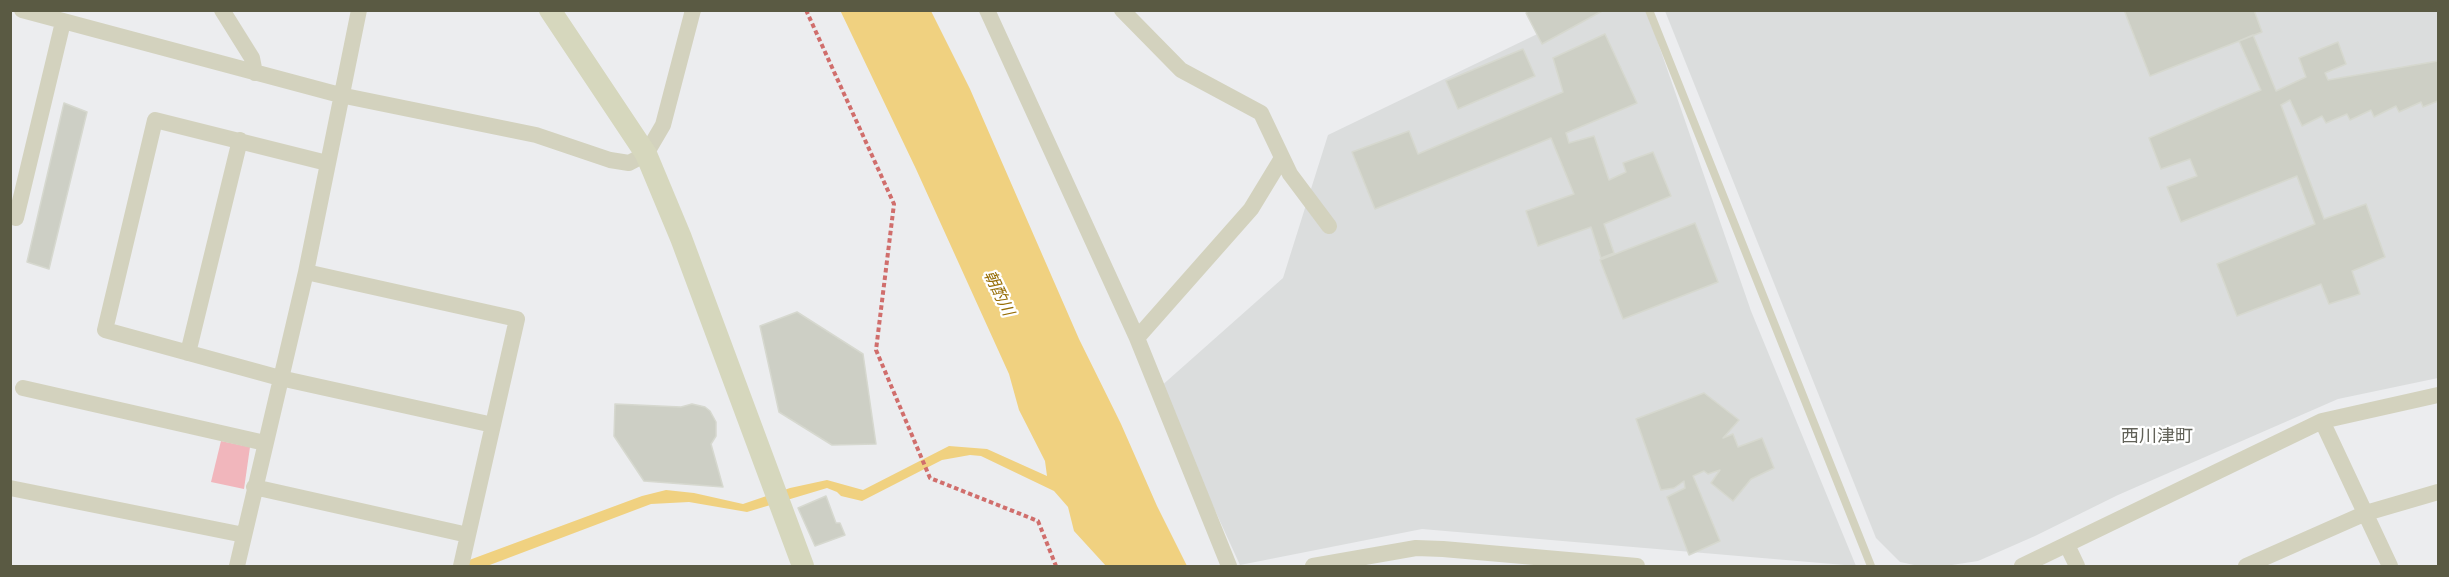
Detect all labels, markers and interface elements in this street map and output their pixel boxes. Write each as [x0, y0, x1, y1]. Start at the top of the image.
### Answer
water label: 朝酌川 [980, 267, 1018, 319]
district label: 西川津町 [2121, 425, 2193, 447]

